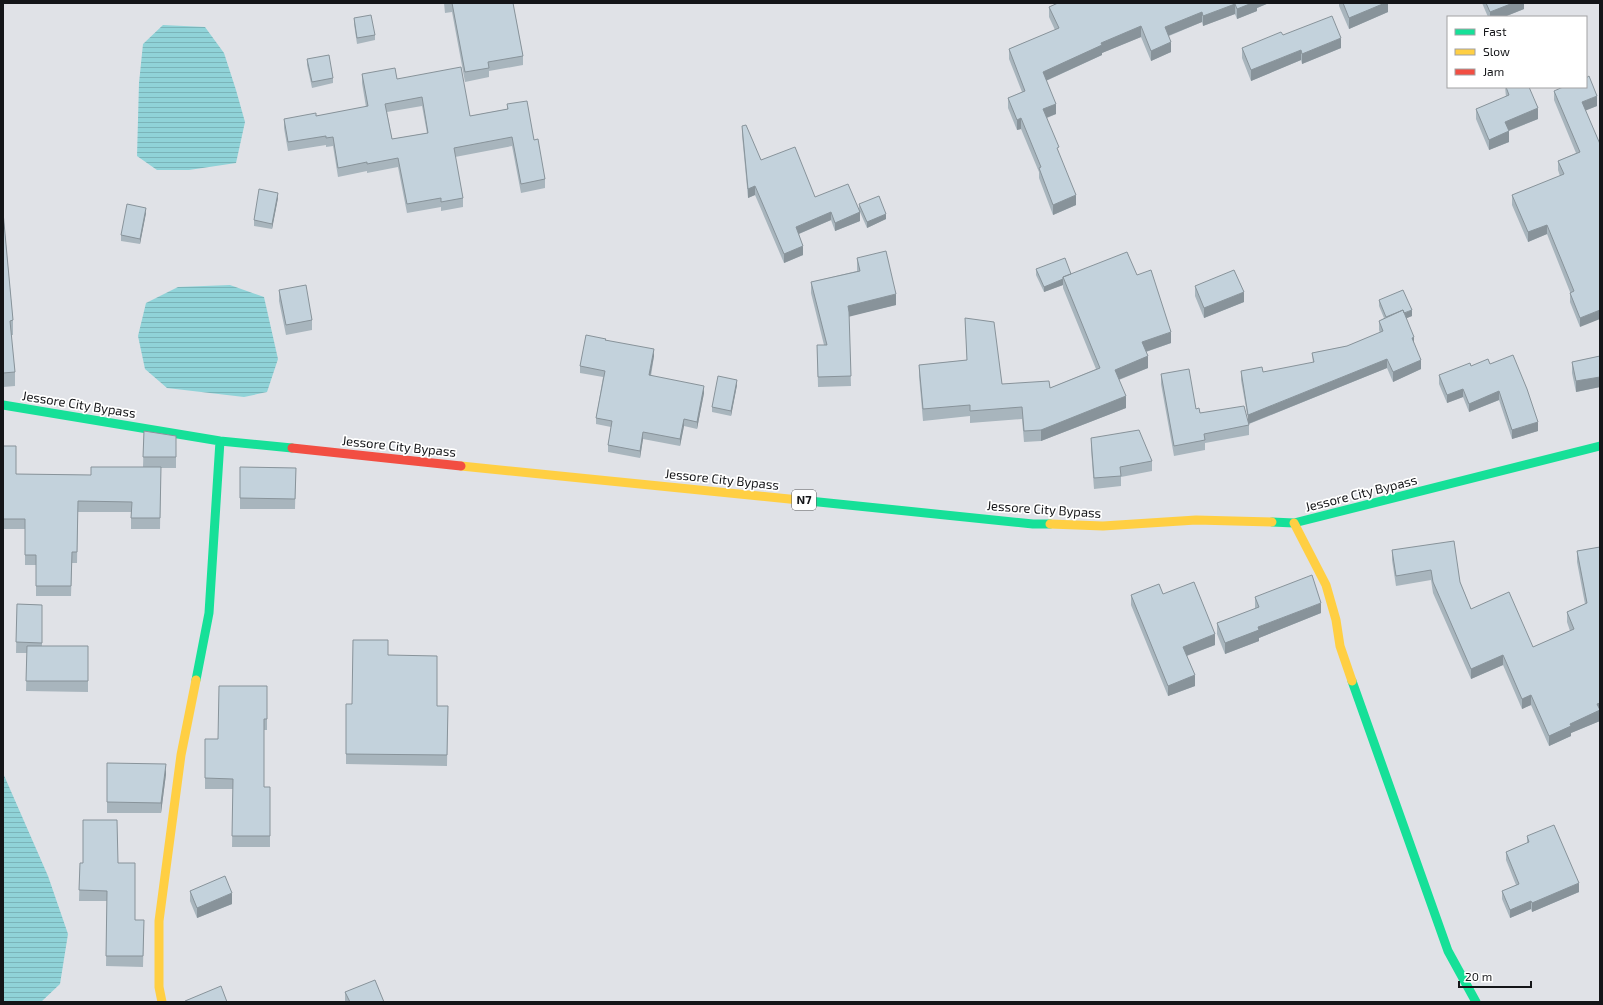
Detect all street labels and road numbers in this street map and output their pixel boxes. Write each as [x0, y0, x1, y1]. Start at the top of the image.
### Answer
street label: Jessore City Bypass [21, 387, 137, 421]
street label: Jessore City Bypass [341, 432, 457, 460]
street label: Jessore City Bypass [664, 465, 780, 493]
street label: Jessore City Bypass [1303, 471, 1419, 515]
road number: N7 [792, 490, 816, 510]
street label: Jessore City Bypass [986, 497, 1102, 521]

